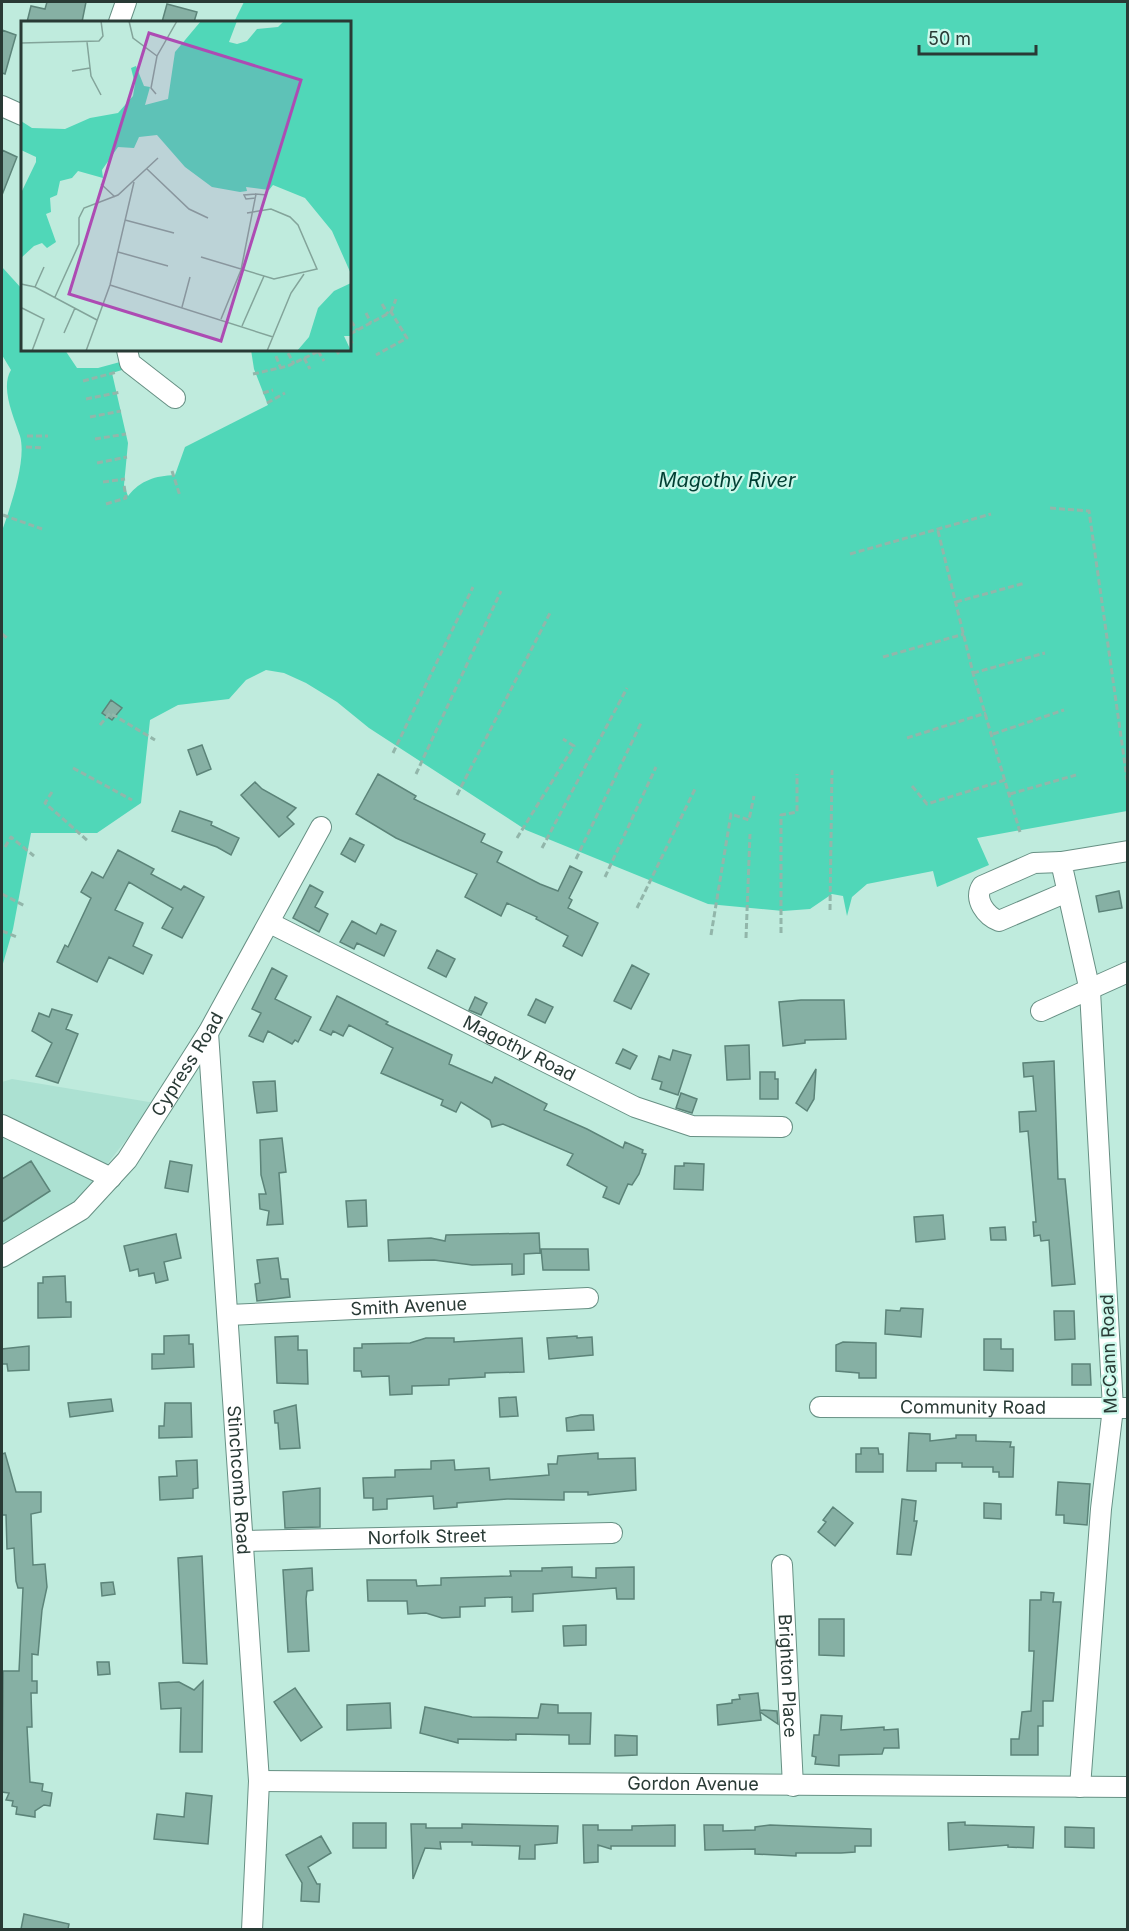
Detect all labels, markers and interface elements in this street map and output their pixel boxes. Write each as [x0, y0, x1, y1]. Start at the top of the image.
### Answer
scale bar [919, 18, 1036, 56]
inset map [21, 21, 351, 351]
text: 50 m [928, 28, 971, 49]
water label: Magothy River [658, 468, 796, 492]
street label: Cypress Road [147, 1008, 227, 1120]
street label: Magothy Road [460, 1011, 579, 1085]
street label: Smith Avenue [350, 1293, 467, 1319]
street label: McCann Road [1096, 1294, 1121, 1414]
street label: Community Road [900, 1396, 1046, 1418]
street label: Stinchcomb Road [223, 1404, 255, 1555]
street label: Norfolk Street [367, 1525, 487, 1548]
street label: Brighton Place [774, 1613, 802, 1738]
street label: Gordon Avenue [627, 1773, 759, 1794]

